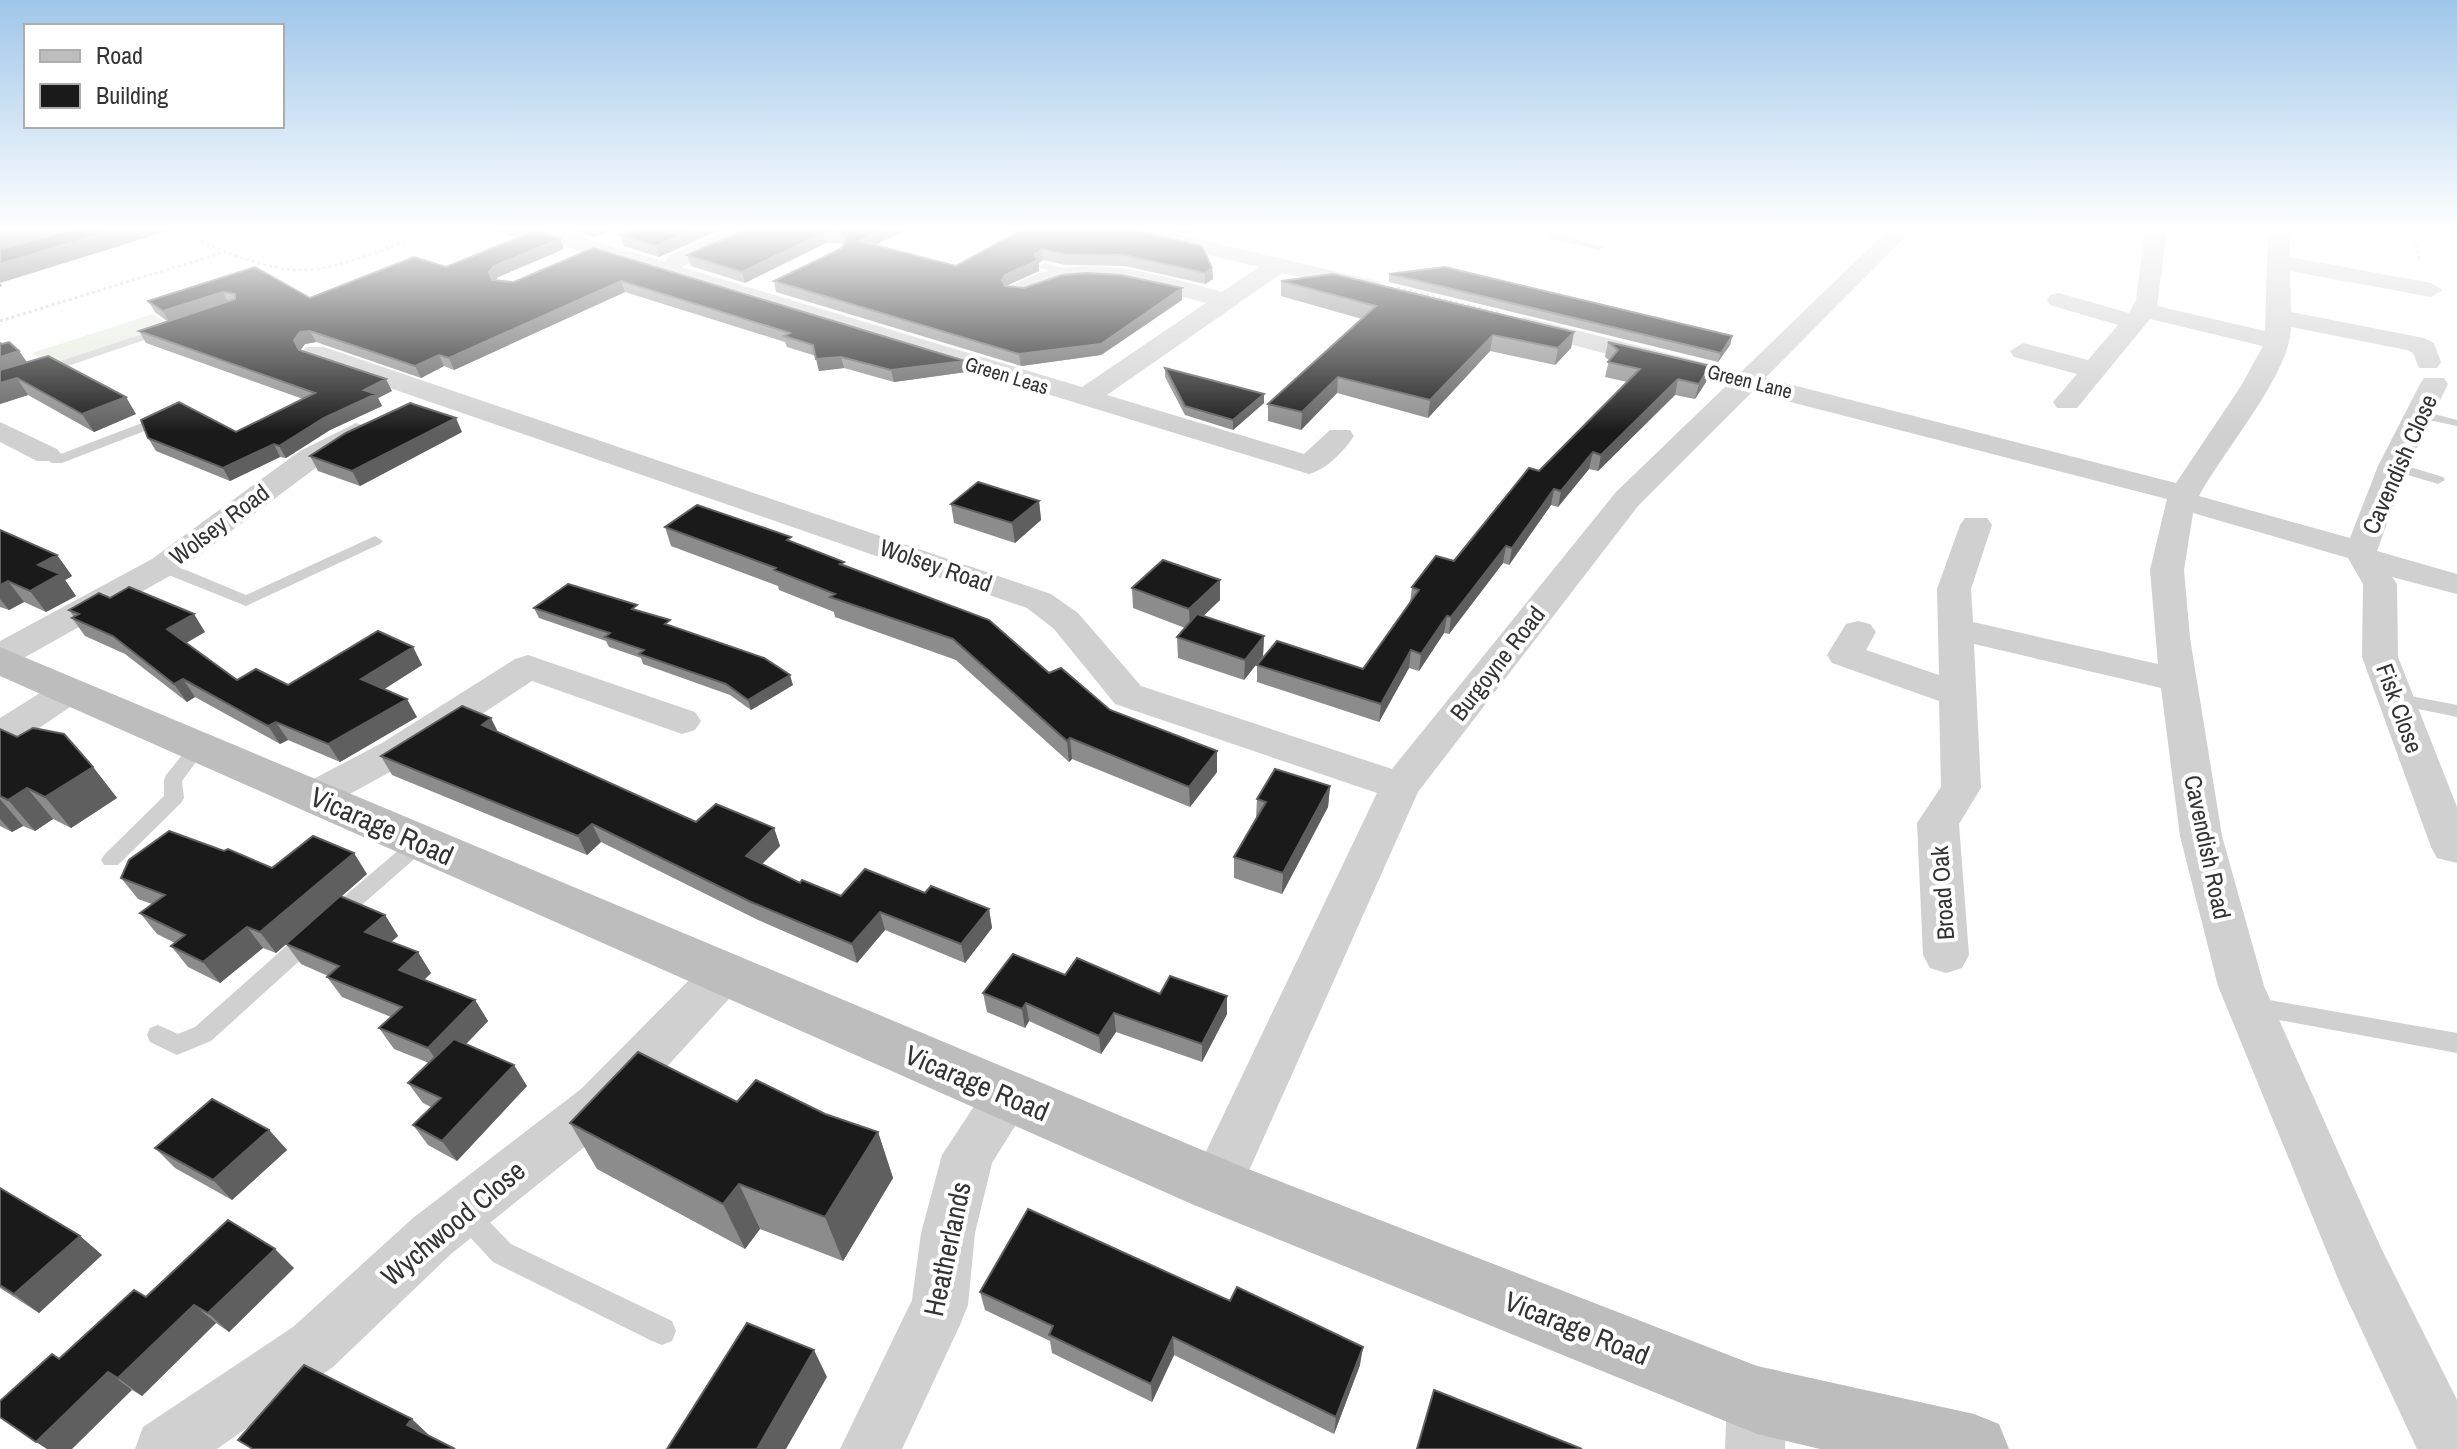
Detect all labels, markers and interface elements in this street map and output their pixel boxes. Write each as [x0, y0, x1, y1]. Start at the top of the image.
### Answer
legend [24, 24, 284, 128]
text: Road [96, 39, 143, 71]
text: Building [96, 79, 168, 111]
street label: Green Leas [962, 350, 1052, 400]
street label: Green Lane [1705, 357, 1795, 405]
street label: Cavendish Close [2354, 389, 2444, 539]
street label: Wolsey Road [163, 476, 275, 572]
street label: Wolsey Road [876, 531, 996, 599]
street label: Burgoyne Road [1442, 599, 1552, 727]
street label: Fisk Close [2369, 659, 2431, 757]
street label: Cavendish Road [2177, 772, 2239, 922]
street label: Vicarage Road [304, 778, 460, 874]
street label: Broad Oak [1923, 845, 1961, 941]
street label: Vicarage Road [899, 1036, 1055, 1130]
street label: Wychwood Close [373, 1152, 533, 1294]
street label: Heatherlands [914, 1178, 980, 1320]
street label: Vicarage Road [1499, 1282, 1655, 1374]

